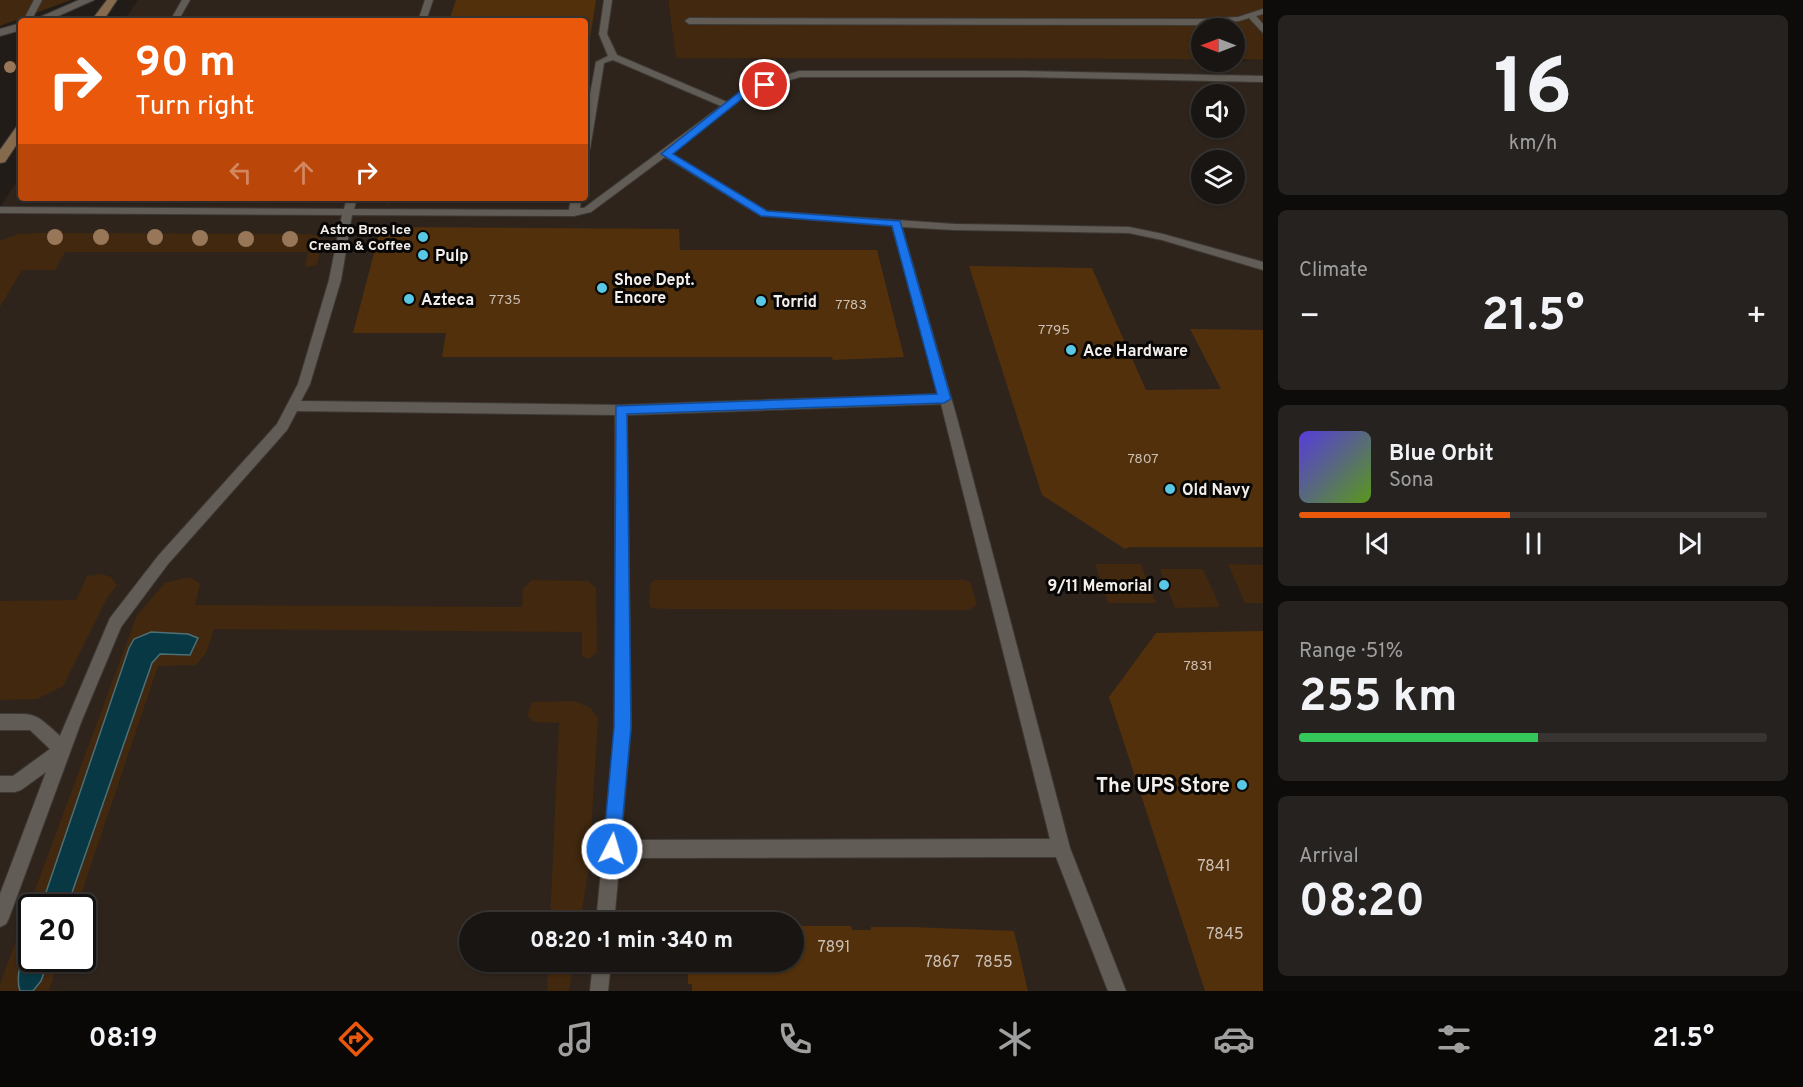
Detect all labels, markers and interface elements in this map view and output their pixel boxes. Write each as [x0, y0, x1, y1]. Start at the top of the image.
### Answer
north arrow [1191, 18, 1245, 72]
map controls [1191, 18, 1245, 204]
text: 90 m [135, 38, 236, 91]
icon: right [36, 42, 114, 120]
text: 16 [1493, 42, 1573, 141]
pin [739, 59, 790, 110]
icon: arrive [748, 68, 781, 101]
button: sound [1191, 84, 1245, 138]
text: Turn right [135, 90, 254, 124]
text: km/h [1509, 131, 1557, 157]
button: layers [1191, 150, 1245, 204]
icon: left [224, 156, 257, 189]
icon: ahead [287, 156, 320, 189]
icon: right [350, 156, 383, 189]
place label: Astro Bros Ice Cream & Coffee [309, 222, 411, 255]
marker: Astro Bros Ice Cream & Coffee [416, 230, 430, 244]
place label: Pulp [435, 247, 469, 267]
marker: Pulp [416, 248, 430, 262]
text: Climate [1299, 258, 1368, 284]
place label: Shoe Dept. Encore [614, 271, 695, 309]
marker: Shoe Dept. Encore [595, 281, 609, 295]
text: 21.5° [1482, 289, 1584, 346]
place label: Azteca [421, 291, 474, 311]
marker: Azteca [402, 292, 416, 306]
house number: 7735 [489, 292, 521, 309]
place label: Torrid [773, 293, 817, 313]
marker: Torrid [754, 294, 768, 308]
house number: 7783 [835, 297, 867, 314]
text: − [1299, 297, 1320, 339]
text: + [1746, 297, 1767, 339]
house number: 7795 [1038, 322, 1070, 339]
place label: Ace Hardware [1083, 342, 1188, 362]
marker: Ace Hardware [1064, 343, 1078, 357]
text: Blue Orbit [1389, 441, 1494, 468]
house number: 7807 [1127, 451, 1159, 468]
text: Sona [1389, 468, 1434, 494]
place label: Old Navy [1182, 481, 1250, 501]
marker: Old Navy [1163, 482, 1177, 496]
icon: previous [1361, 527, 1394, 560]
icon: pause [1517, 527, 1550, 560]
icon: next [1673, 527, 1706, 560]
place label: 9/11 Memorial [1047, 577, 1152, 597]
marker: 9/11 Memorial [1157, 578, 1171, 592]
text: Range · 51% [1299, 639, 1403, 665]
house number: 7831 [1183, 658, 1213, 675]
text: 255 km [1299, 670, 1457, 727]
place label: The UPS Store [1096, 774, 1230, 800]
marker: The UPS Store [1235, 778, 1249, 792]
position arrow [580, 817, 644, 881]
text: Arrival [1299, 844, 1359, 870]
house number: 7841 [1197, 857, 1231, 877]
text: 08:20 [1299, 875, 1425, 932]
speed limit sign: 20 [18, 894, 96, 972]
house number: 7845 [1206, 925, 1244, 945]
text: 08:20 · 1 min · 340 m [530, 928, 733, 955]
house number: 7891 [818, 938, 850, 958]
house number: 7867 [924, 953, 960, 973]
house number: 7855 [975, 953, 1013, 973]
icon: directions [335, 1018, 377, 1060]
icon: music [555, 1018, 597, 1060]
icon: phone [774, 1018, 816, 1060]
icon: climate [994, 1018, 1036, 1060]
icon: car [1213, 1018, 1255, 1060]
icon: filters [1433, 1018, 1475, 1060]
text: 08:19 [89, 1022, 157, 1056]
text: 21.5° [1652, 1022, 1714, 1056]

